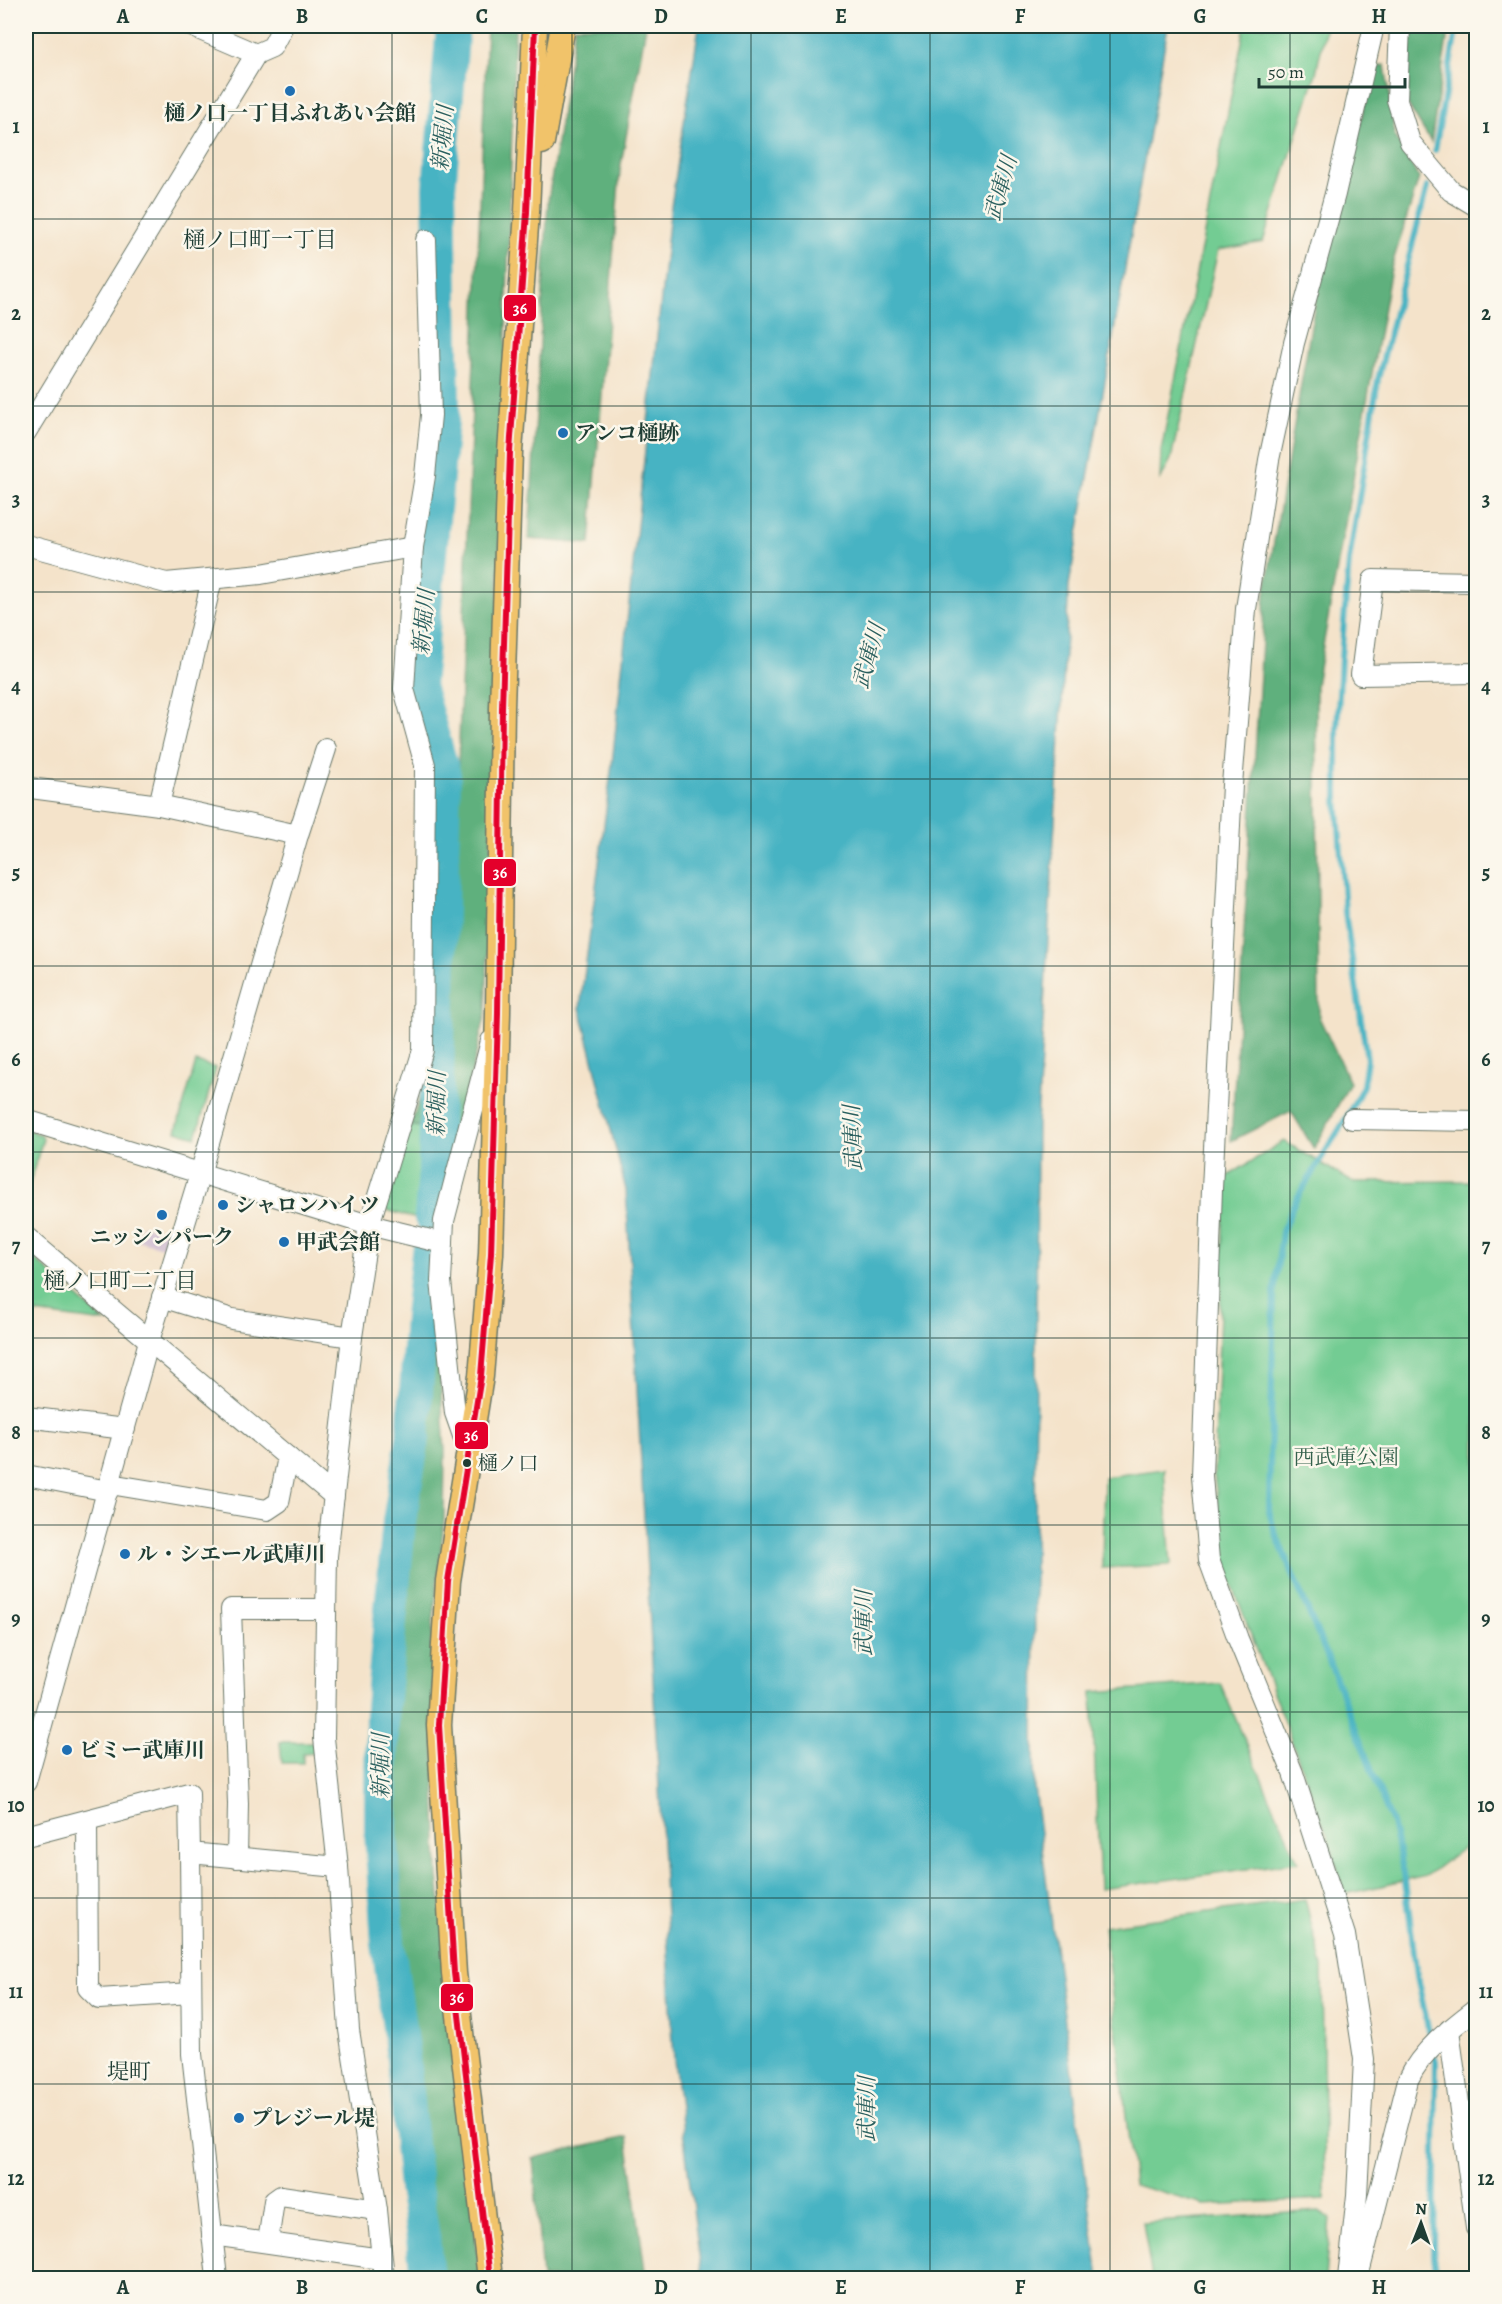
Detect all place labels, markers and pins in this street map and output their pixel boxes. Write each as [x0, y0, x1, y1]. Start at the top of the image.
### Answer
marker: 樋ノ口一丁目ふれあい会館 [283, 84, 297, 98]
place label: 樋ノ口一丁目ふれあい会館 [164, 99, 416, 127]
place label: アンコ樋跡 [575, 419, 679, 447]
marker: アンコ樋跡 [556, 426, 570, 440]
place label: シャロンハイツ [235, 1191, 380, 1219]
marker: シャロンハイツ [216, 1198, 230, 1212]
marker: ニッシンパーク [155, 1208, 169, 1222]
place label: ニッシンパーク [90, 1223, 234, 1251]
place label: 甲武会館 [296, 1228, 380, 1256]
marker: 甲武会館 [277, 1235, 291, 1249]
place label: 樋ノ口 [478, 1450, 538, 1477]
marker: 樋ノ口 [461, 1457, 473, 1469]
place label: ル・シエール武庫川 [137, 1540, 326, 1568]
marker: ル・シエール武庫川 [118, 1547, 132, 1561]
place label: ビミー武庫川 [79, 1736, 205, 1764]
marker: ビミー武庫川 [60, 1743, 74, 1757]
place label: プレジール堤 [251, 2104, 375, 2132]
marker: プレジール堤 [232, 2111, 246, 2125]

